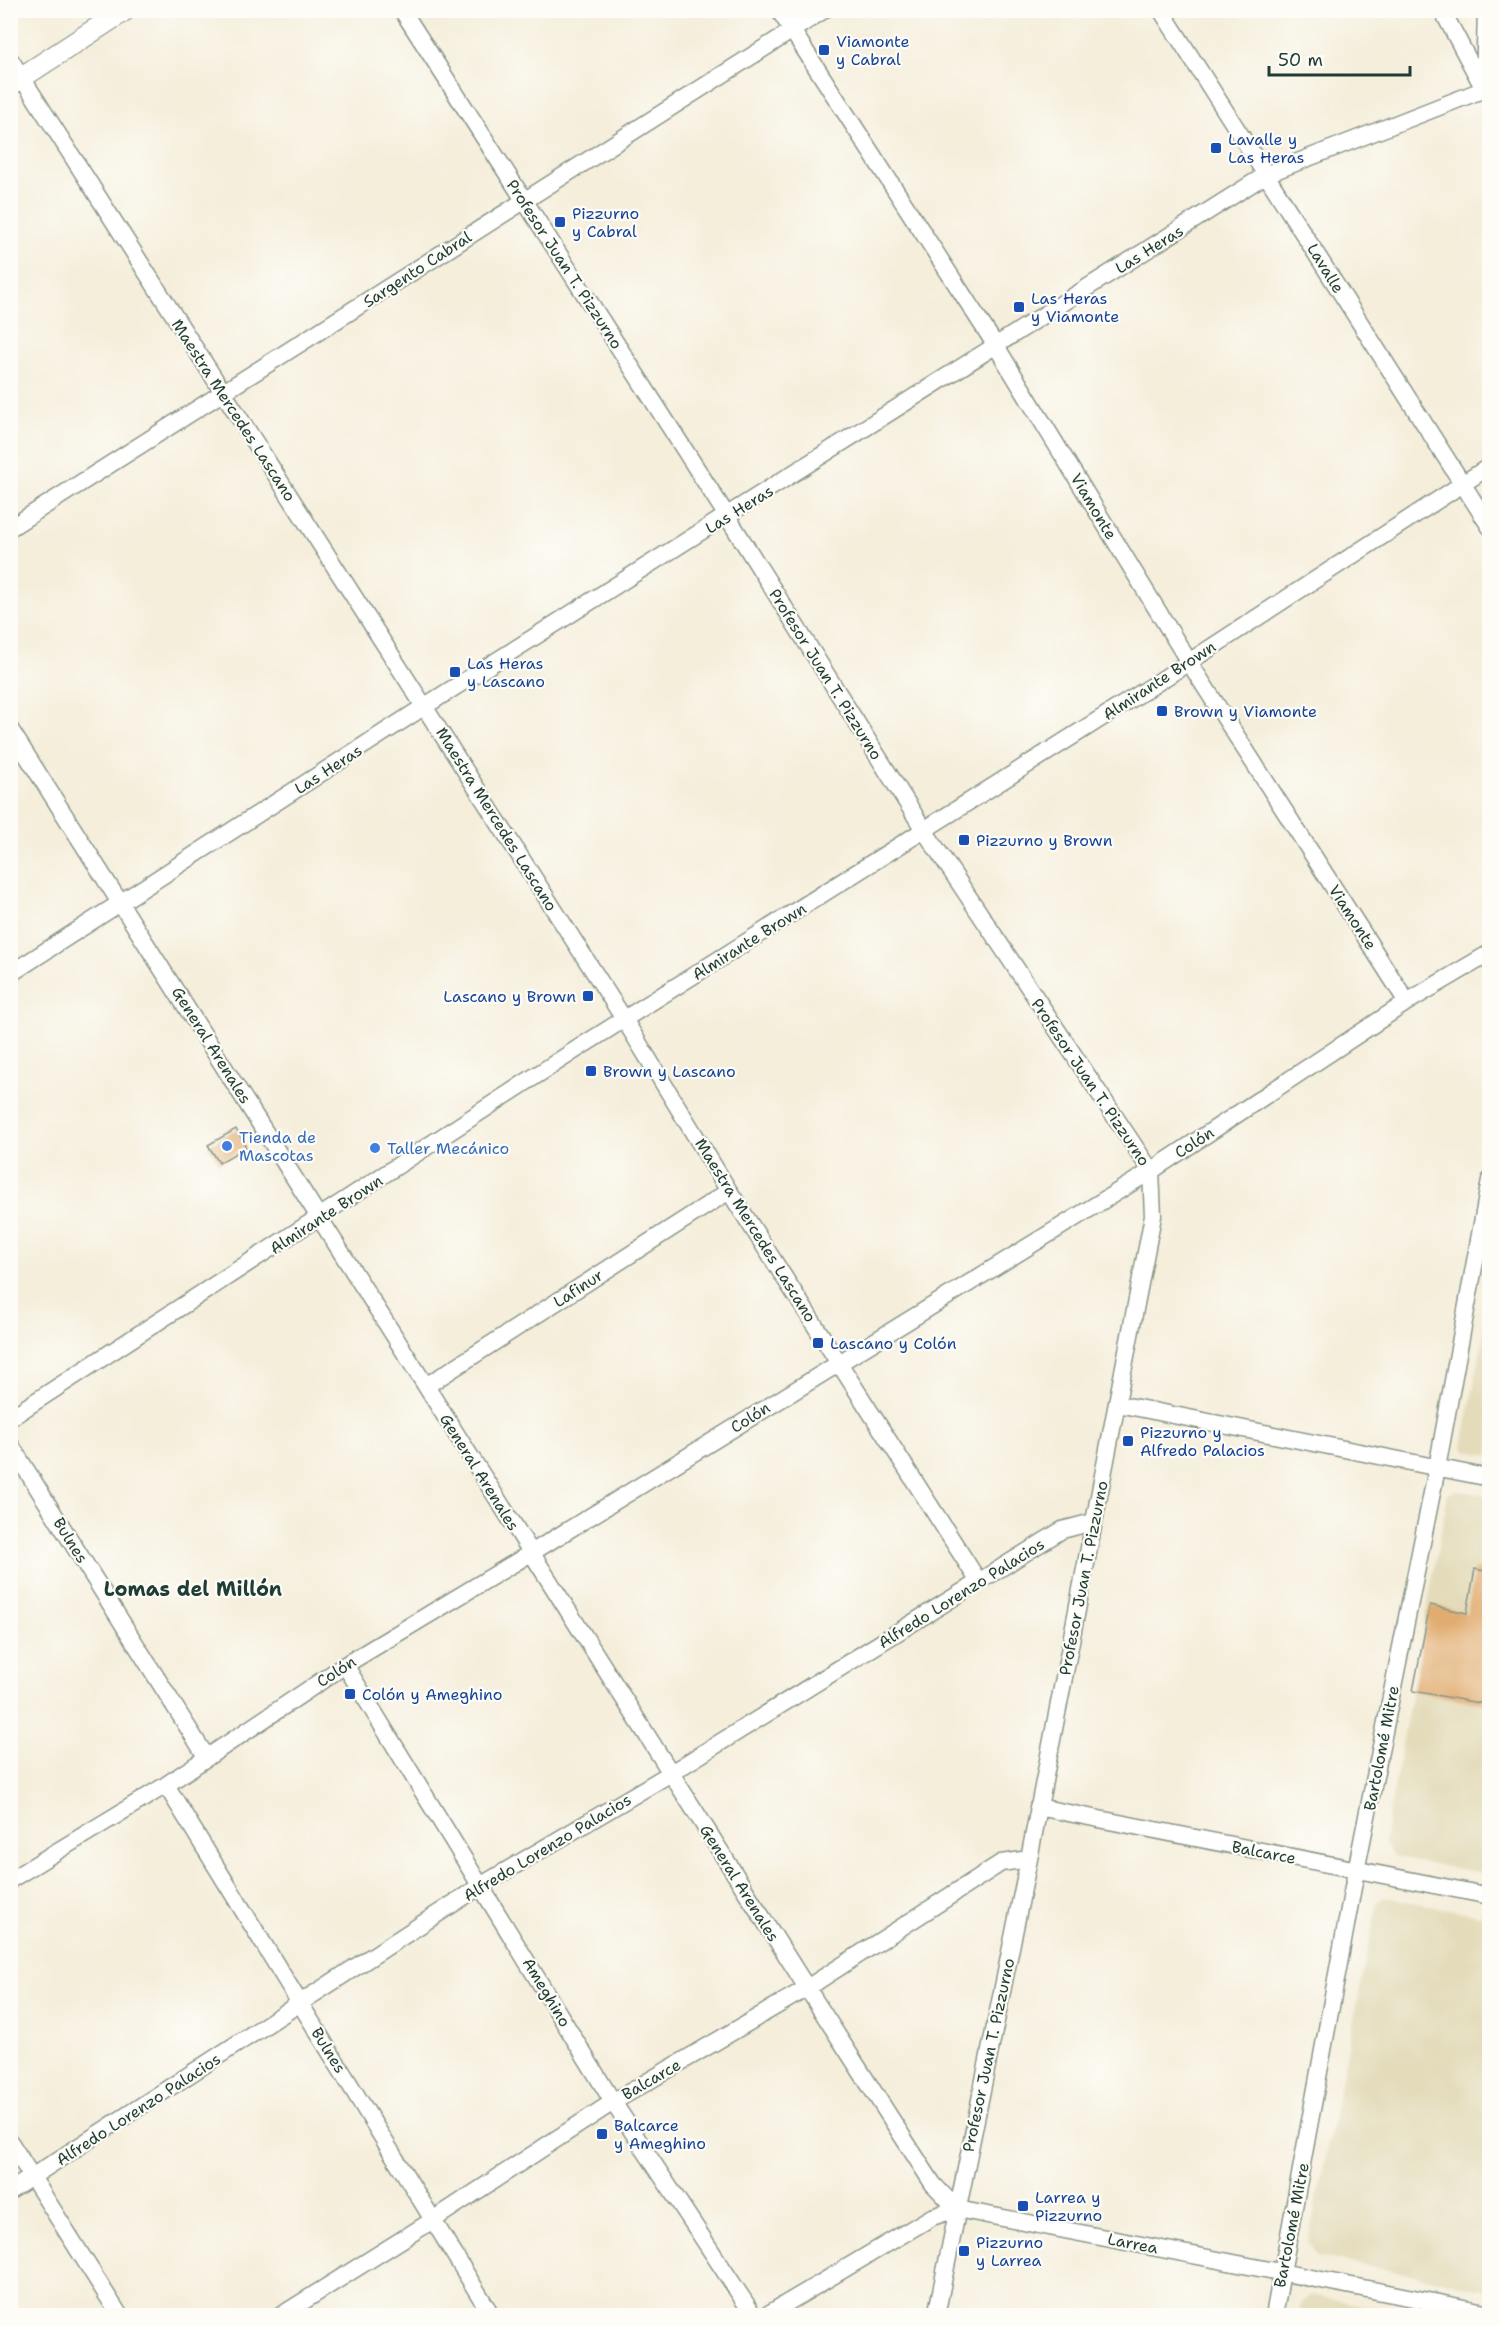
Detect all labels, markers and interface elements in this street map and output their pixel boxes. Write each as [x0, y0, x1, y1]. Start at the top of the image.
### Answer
place label: Viamonte y Cabral [836, 31, 910, 70]
scale bar [1269, 39, 1410, 77]
marker: Viamonte y Cabral [817, 43, 831, 57]
text: 50 m [1278, 48, 1323, 72]
place label: Lavalle y Las Heras [1228, 129, 1305, 168]
marker: Lavalle y Las Heras [1209, 141, 1223, 155]
street label: Profesor Juan T. Pizzurno [502, 176, 627, 353]
place label: Pizzurno y Cabral [572, 203, 639, 242]
marker: Pizzurno y Cabral [553, 215, 567, 229]
street label: Las Heras [1111, 220, 1187, 279]
street label: Sargento Cabral [359, 226, 476, 312]
street label: Lavalle [1302, 240, 1349, 297]
place label: Las Heras y Viamonte [1031, 288, 1119, 327]
marker: Las Heras y Viamonte [1012, 300, 1026, 314]
street label: Maestra Mercedes Lascano [167, 315, 300, 505]
street label: Viamonte [1066, 469, 1122, 543]
street label: Las Heras [701, 480, 777, 539]
street label: Profesor Juan T. Pizzurno [764, 585, 887, 764]
street label: Almirante Brown [1099, 636, 1220, 725]
place label: Las Heras y Lascano [467, 653, 545, 692]
marker: Las Heras y Lascano [448, 665, 462, 679]
place label: Brown y Viamonte [1174, 701, 1317, 722]
marker: Brown y Viamonte [1155, 704, 1169, 718]
street label: Maestra Mercedes Lascano [431, 723, 562, 915]
street label: Las Heras [290, 740, 366, 799]
place label: Pizzurno y Brown [976, 830, 1113, 851]
marker: Pizzurno y Brown [957, 833, 971, 847]
street label: Viamonte [1324, 881, 1381, 954]
street label: Almirante Brown [688, 898, 810, 985]
street label: General Arenales [167, 983, 256, 1108]
place label: Lascano y Brown [443, 986, 576, 1007]
marker: Lascano y Brown [581, 989, 595, 1003]
street label: Profesor Juan T. Pizzurno [1027, 994, 1155, 1170]
place label: Brown y Lascano [603, 1061, 736, 1082]
marker: Brown y Lascano [584, 1064, 598, 1078]
street label: Colón [1170, 1122, 1218, 1163]
place label: Tienda de Mascotas [239, 1127, 316, 1166]
street label: Maestra Mercedes Lascano [690, 1134, 821, 1326]
place label: Taller Mecánico [387, 1138, 509, 1159]
marker: Tienda de Mascotas [220, 1139, 234, 1153]
marker: Taller Mecánico [368, 1141, 382, 1155]
street label: Almirante Brown [266, 1170, 387, 1259]
street label: Lafinur [549, 1265, 607, 1312]
place label: Lascano y Colón [830, 1333, 957, 1354]
marker: Lascano y Colón [811, 1336, 825, 1350]
street label: Colón [726, 1397, 774, 1438]
street label: General Arenales [435, 1410, 524, 1535]
place label: Pizzurno y Alfredo Palacios [1140, 1422, 1265, 1461]
marker: Pizzurno y Alfredo Palacios [1121, 1434, 1135, 1448]
street label: Profesor Juan T. Pizzurno [1054, 1479, 1113, 1677]
street label: Bulnes [48, 1513, 93, 1567]
street label: Alfredo Lorenzo Palacios [874, 1534, 1048, 1653]
district label: Lomas del Millón [104, 1576, 282, 1602]
street label: Colón [312, 1651, 360, 1692]
place label: Colón y Ameghino [362, 1684, 502, 1705]
street label: Bartolomé Mitre [1359, 1684, 1404, 1812]
marker: Colón y Ameghino [343, 1687, 357, 1701]
street label: Alfredo Lorenzo Palacios [459, 1789, 635, 1906]
street label: General Arenales [695, 1821, 784, 1946]
street label: Balcarce [1230, 1836, 1298, 1869]
street label: Ameghino [518, 1954, 575, 2031]
street label: Profesor Juan T. Pizzurno [958, 1956, 1019, 2154]
street label: Bulnes [306, 2023, 351, 2077]
street label: Alfredo Lorenzo Palacios [52, 2048, 225, 2171]
street label: Balcarce [618, 2054, 685, 2105]
place label: Balcarce y Ameghino [614, 2115, 706, 2154]
marker: Balcarce y Ameghino [595, 2127, 609, 2141]
street label: Bartolomé Mitre [1269, 2161, 1314, 2289]
place label: Larrea y Pizzurno [1035, 2187, 1102, 2226]
marker: Larrea y Pizzurno [1016, 2199, 1030, 2213]
street label: Larrea [1106, 2228, 1160, 2259]
place label: Pizzurno y Larrea [976, 2232, 1043, 2271]
marker: Pizzurno y Larrea [957, 2244, 971, 2258]

